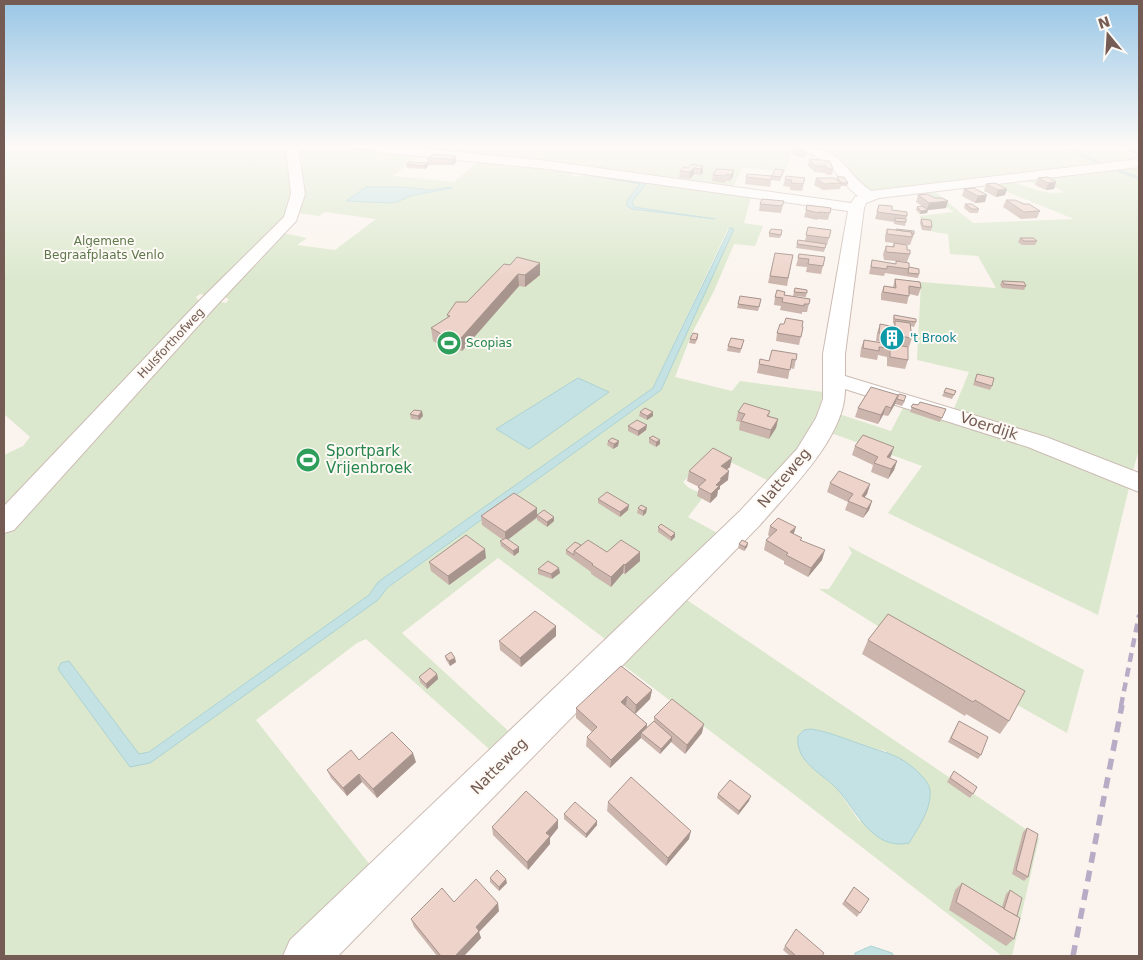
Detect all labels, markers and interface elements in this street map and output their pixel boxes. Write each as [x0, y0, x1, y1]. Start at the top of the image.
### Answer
north arrow [1083, 10, 1133, 60]
text: N [1096, 13, 1112, 32]
park label: Algemene Begraafplaats Venlo [44, 234, 164, 262]
street label: Hulsforthofweg [135, 305, 207, 381]
building icon: 't Brook [879, 325, 905, 351]
sports icon: Scopias [436, 330, 462, 356]
place label: 't Brook [910, 331, 956, 345]
place label: Scopias [466, 336, 512, 350]
street label: Voerdijk [958, 408, 1021, 444]
place label: Sportpark Vrijenbroek [326, 442, 412, 477]
street label: Natteweg [754, 444, 814, 512]
sports icon: Sportpark Vrijenbroek [295, 447, 321, 473]
street label: Natteweg [467, 734, 531, 798]

